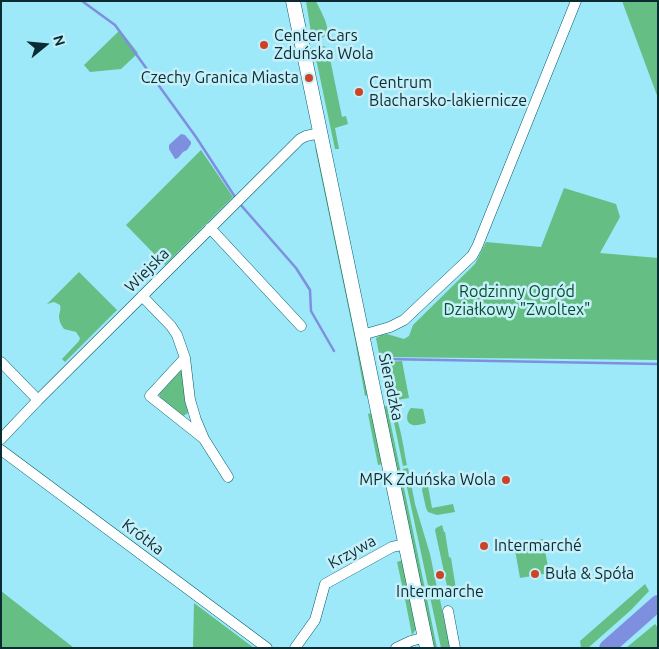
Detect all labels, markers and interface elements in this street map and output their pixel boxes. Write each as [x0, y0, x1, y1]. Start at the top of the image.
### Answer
north arrow [20, 20, 70, 70]
place label: Center Cars Zduńska Wola [274, 26, 374, 64]
text: N [50, 33, 69, 48]
marker: Center Cars Zduńska Wola [258, 39, 270, 51]
place label: Czechy Granica Miasta [141, 68, 299, 88]
marker: Czechy Granica Miasta [303, 72, 315, 84]
place label: Centrum Blacharsko-lakiernicze [369, 73, 527, 111]
marker: Centrum Blacharsko-lakiernicze [353, 86, 365, 98]
street label: Wiejska [121, 244, 173, 296]
park label: Rodzinny Ogród Działkowy "Zwoltex" [443, 282, 591, 320]
street label: Sieradzka [375, 352, 407, 422]
place label: MPK Zduńska Wola [359, 470, 496, 490]
marker: MPK Zduńska Wola [500, 474, 512, 486]
street label: Krótka [118, 515, 168, 559]
street label: Krzywa [325, 531, 379, 573]
place label: Intermarché [494, 536, 582, 556]
marker: Intermarché [478, 540, 490, 552]
place label: Buła & Spóła [545, 564, 634, 584]
marker: Buła & Spóła [529, 568, 541, 580]
marker: Intermarche [434, 569, 446, 581]
place label: Intermarche [396, 582, 484, 602]

